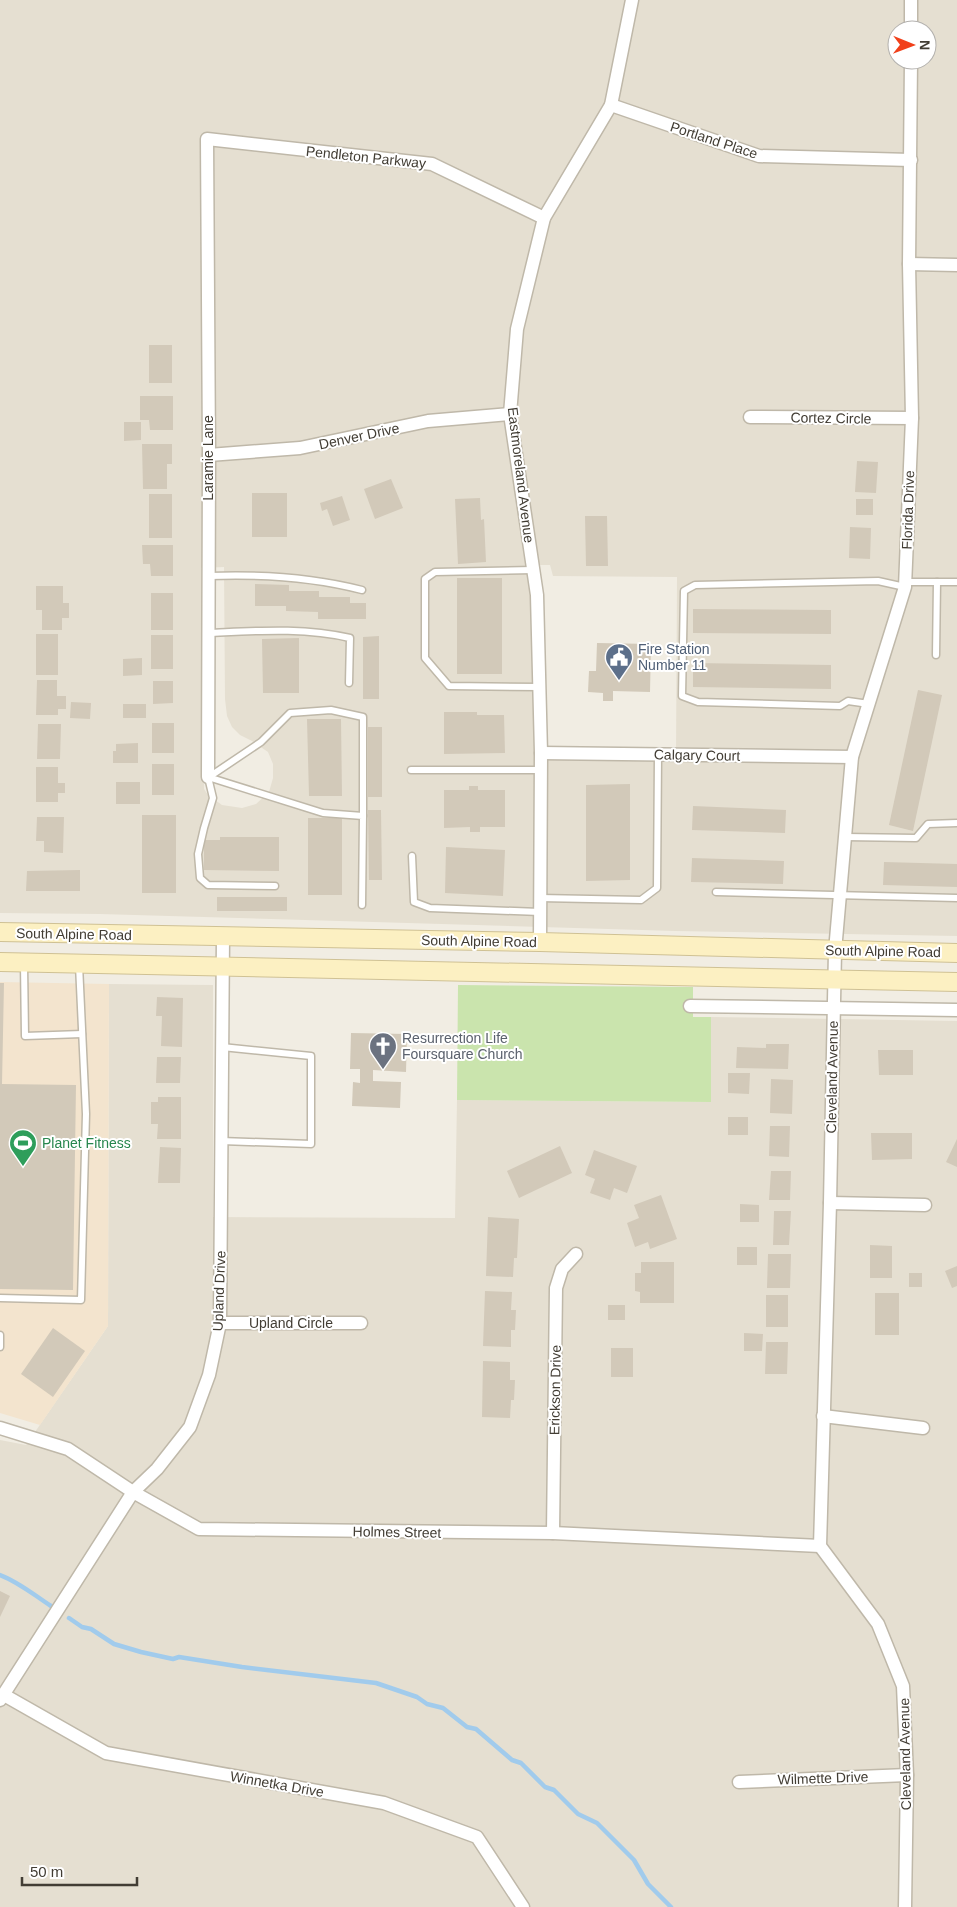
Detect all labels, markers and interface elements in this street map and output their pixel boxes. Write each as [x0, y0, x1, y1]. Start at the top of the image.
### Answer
north arrow [887, 20, 937, 70]
text: N [917, 40, 933, 50]
street label: Portland Place [668, 118, 760, 162]
street label: Pendleton Parkway [305, 143, 427, 171]
street label: Eastmoreland Avenue [505, 406, 537, 544]
street label: Cortez Circle [790, 409, 872, 427]
street label: Laramie Lane [200, 415, 216, 501]
street label: Denver Drive [317, 420, 401, 452]
street label: Florida Drive [899, 470, 917, 550]
place label: Fire Station Number 11 [638, 641, 710, 673]
public building icon: Fire Station Number 11 [604, 642, 634, 681]
street label: Calgary Court [654, 746, 740, 764]
street label: South Alpine Road [16, 925, 132, 943]
street label: South Alpine Road [421, 932, 537, 950]
street label: South Alpine Road [825, 942, 941, 960]
street label: Cleveland Avenue [823, 1020, 841, 1133]
place label: Resurrection Life Foursquare Church [402, 1030, 523, 1062]
church icon: Resurrection Life Foursquare Church [368, 1031, 398, 1070]
sports icon: Planet Fitness [8, 1128, 38, 1167]
place label: Planet Fitness [42, 1135, 131, 1151]
street label: Upland Drive [210, 1250, 228, 1332]
street label: Upland Circle [249, 1315, 333, 1331]
street label: Erickson Drive [546, 1345, 564, 1435]
street label: Holmes Street [353, 1523, 442, 1541]
street label: Cleveland Avenue [896, 1697, 914, 1810]
street label: Winnetka Drive [229, 1768, 325, 1800]
street label: Wilmette Drive [777, 1768, 869, 1788]
scale bar [22, 1854, 138, 1886]
text: 50 m [30, 1863, 63, 1880]

